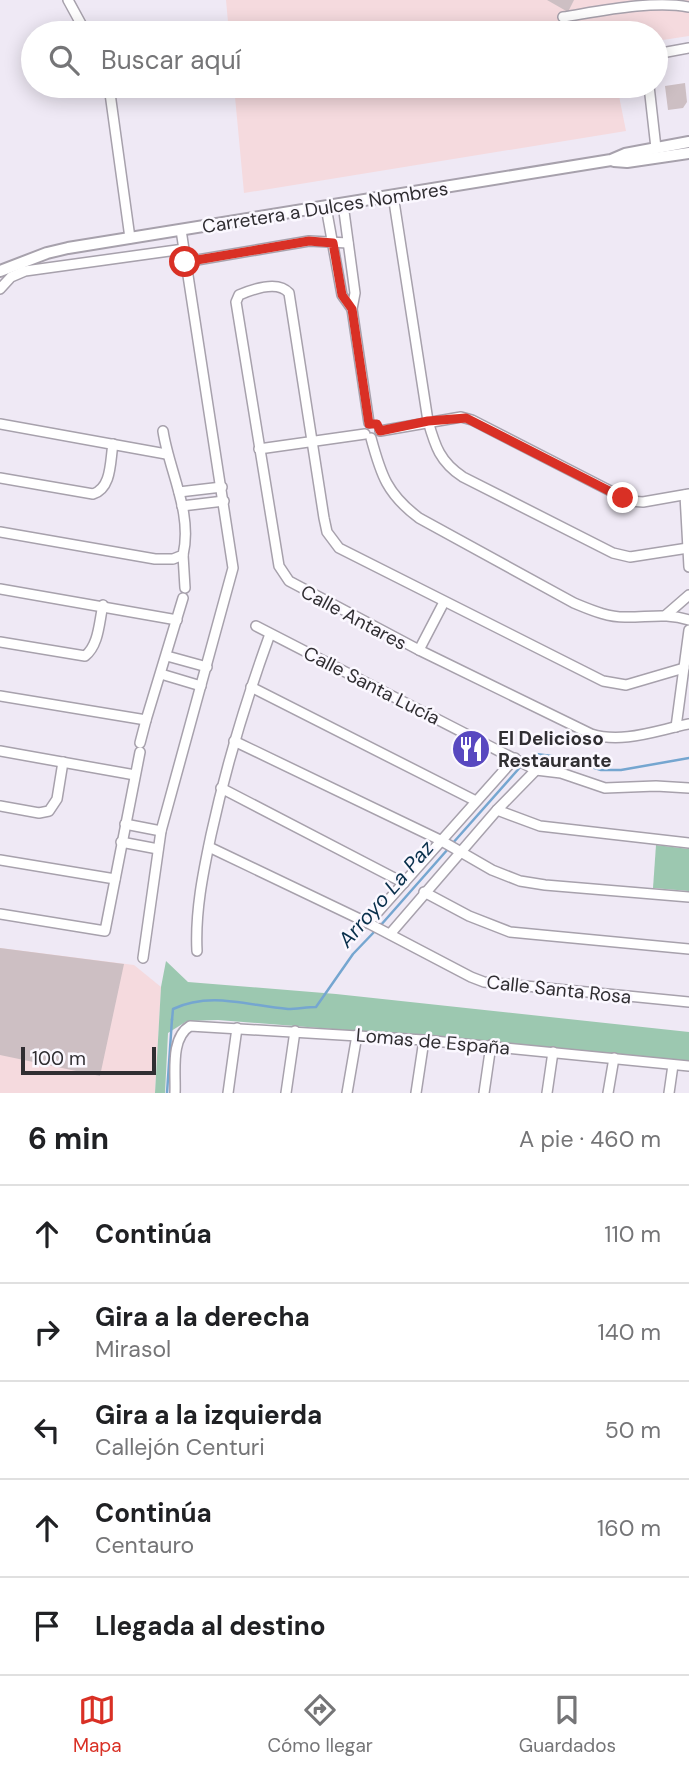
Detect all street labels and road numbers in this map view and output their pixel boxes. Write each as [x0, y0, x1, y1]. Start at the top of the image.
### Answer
street label: Carretera a Dulces Nombres [200, 176, 450, 239]
street label: Calle Antares [296, 579, 411, 656]
street label: Calle Santa Lucía [299, 640, 444, 731]
street label: Calle Santa Rosa [485, 969, 632, 1010]
street label: Lomas de España [355, 1022, 511, 1061]

